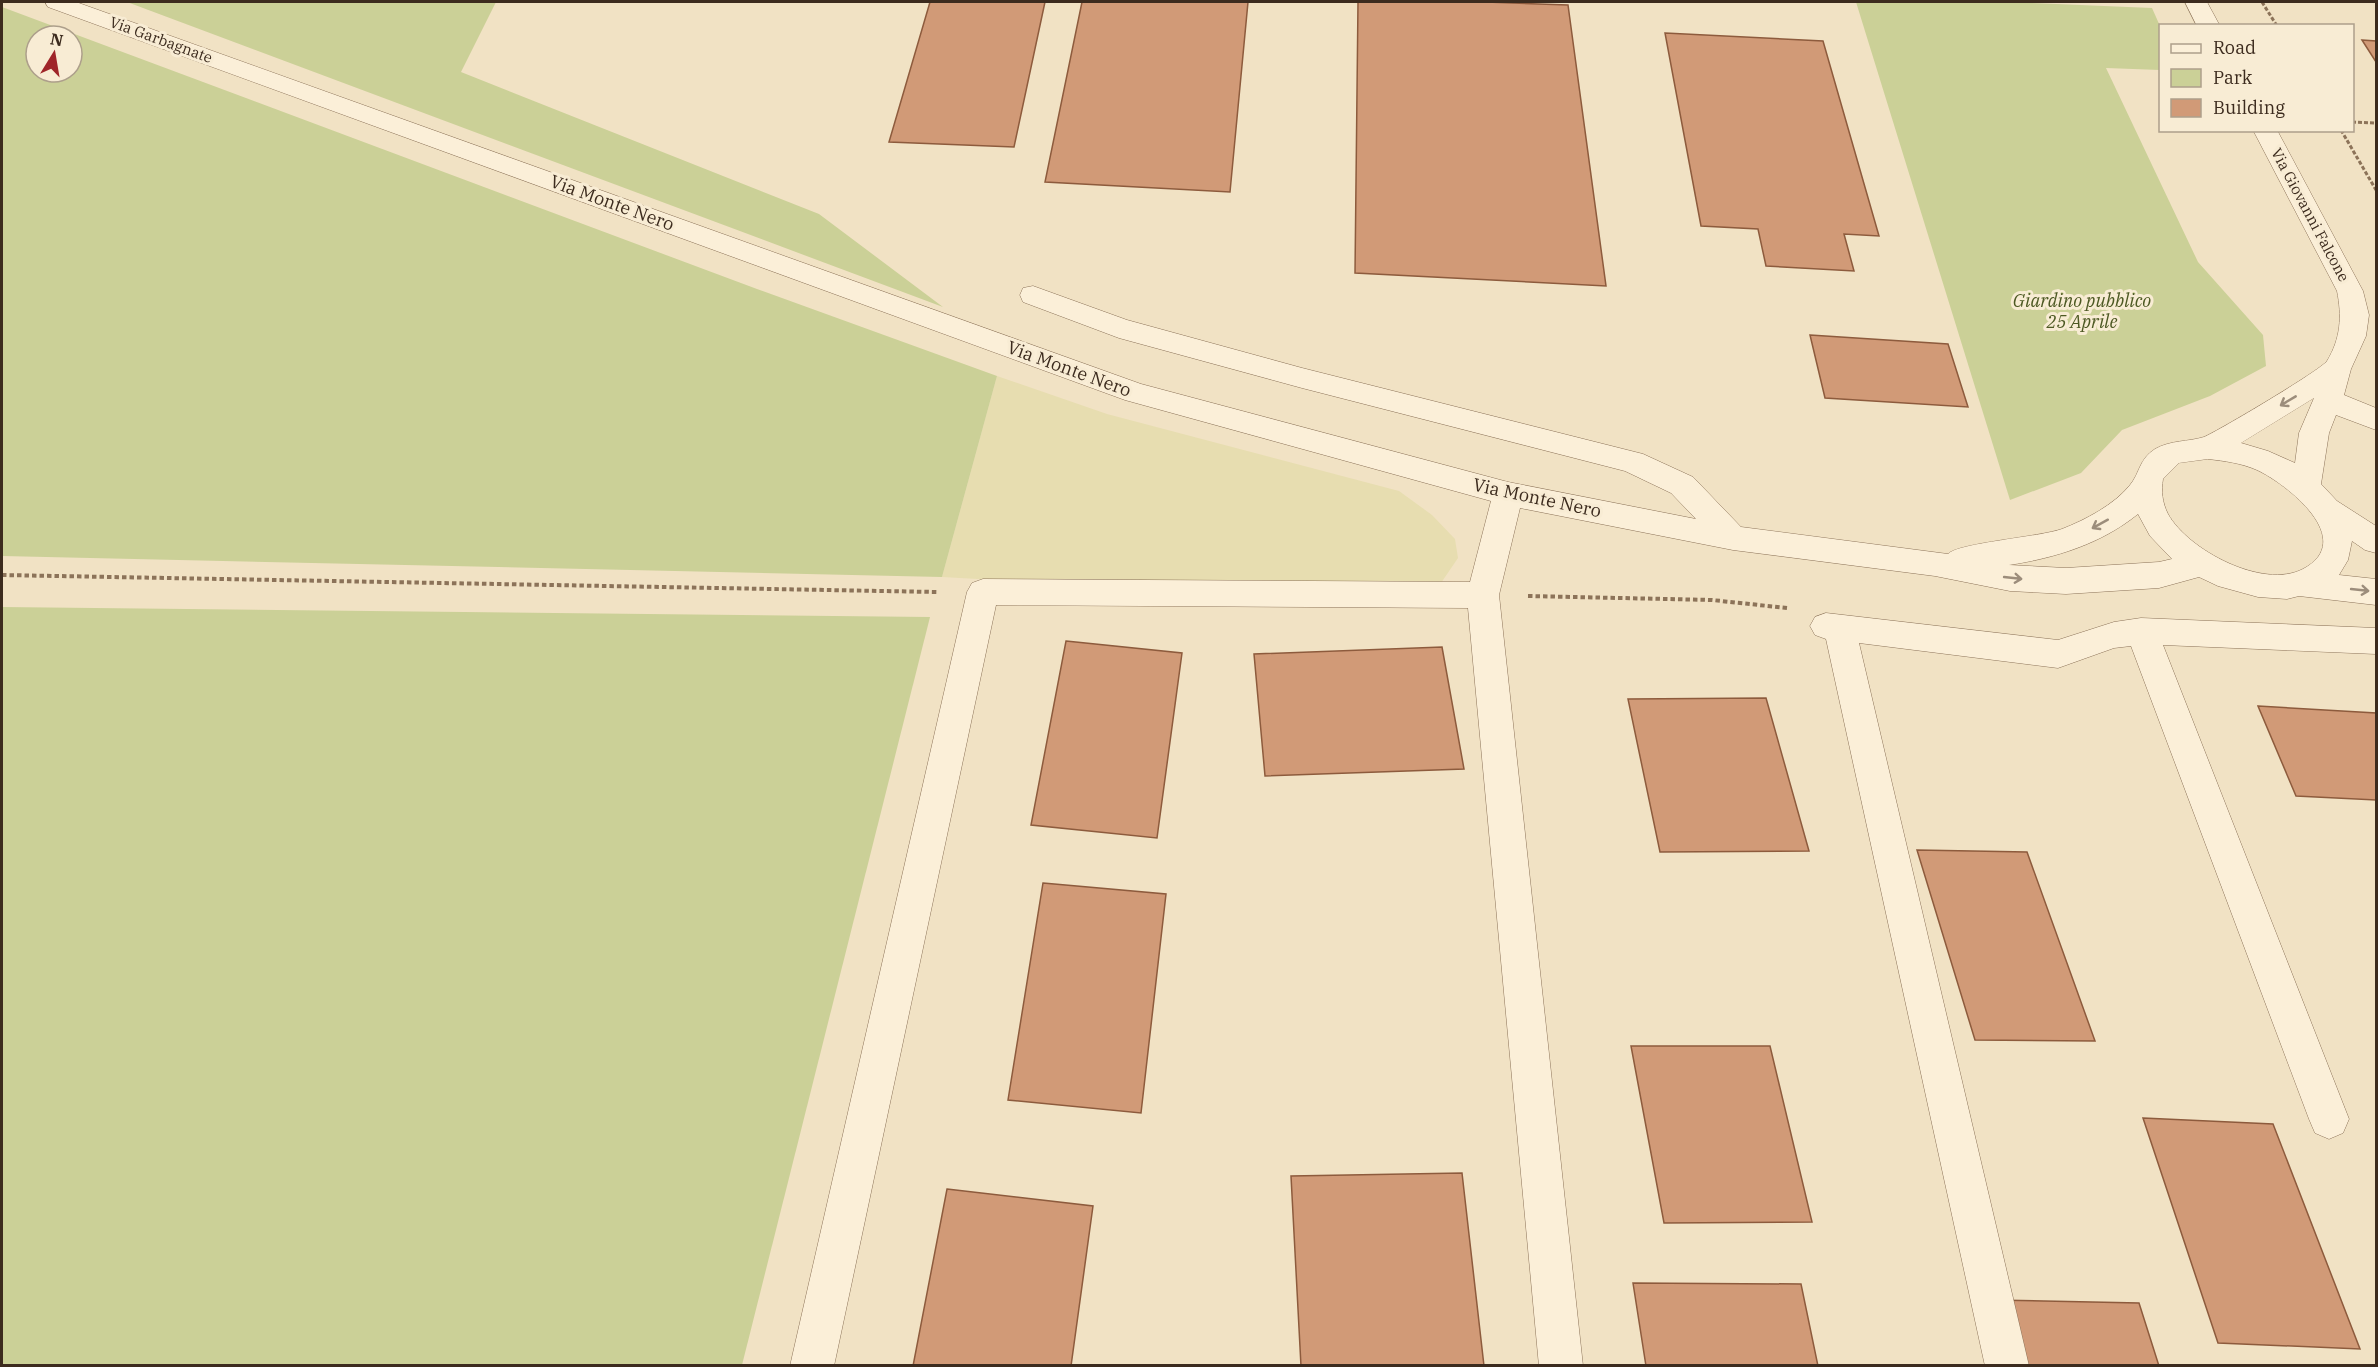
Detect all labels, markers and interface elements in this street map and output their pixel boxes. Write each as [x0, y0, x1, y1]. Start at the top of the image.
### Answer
street label: Via Garbagnate [107, 12, 215, 67]
north arrow [24, 24, 84, 84]
legend [2159, 24, 2354, 132]
text: N [49, 28, 65, 50]
text: Road [2213, 36, 2256, 59]
text: Park [2213, 66, 2253, 89]
text: Building [2213, 96, 2285, 119]
street label: Via Giovanni Falcone [2267, 145, 2354, 285]
street label: Via Monte Nero [547, 169, 677, 236]
park label: Giardino pubblico 25 Aprile [2013, 289, 2151, 333]
street label: Via Monte Nero [1004, 335, 1134, 402]
one-way arrow [2280, 396, 2297, 408]
street label: Via Monte Nero [1471, 473, 1603, 522]
one-way arrow [2091, 519, 2109, 530]
one-way arrow [2003, 573, 2023, 584]
one-way arrow [2349, 585, 2369, 596]

